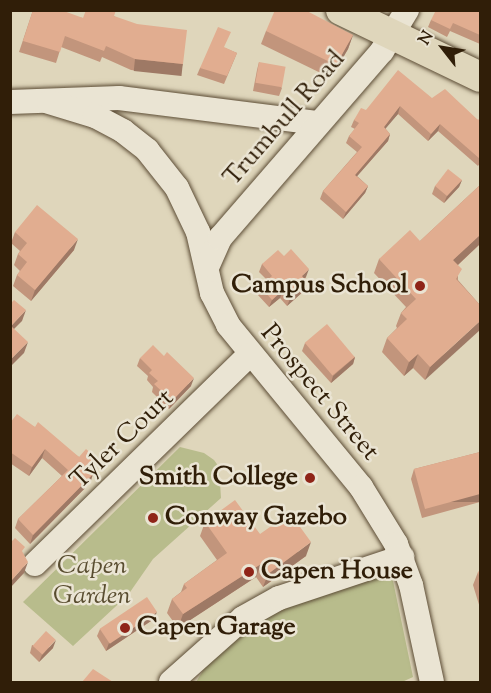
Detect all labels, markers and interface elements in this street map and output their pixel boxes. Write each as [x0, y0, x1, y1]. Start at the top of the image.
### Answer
north arrow [413, 18, 473, 78]
text: N [414, 27, 440, 50]
street label: Trumbull Road [218, 45, 352, 193]
place label: Campus School [231, 270, 408, 302]
marker: Campus School [413, 279, 427, 293]
street label: Prospect Street [253, 319, 385, 467]
street label: Tyler Court [65, 383, 181, 497]
place label: Smith College [139, 462, 298, 494]
marker: Smith College [303, 471, 317, 485]
place label: Conway Gazebo [165, 502, 347, 534]
marker: Conway Gazebo [146, 511, 160, 525]
park label: Capen Garden [53, 551, 131, 612]
place label: Capen House [261, 556, 413, 588]
marker: Capen House [242, 565, 256, 579]
place label: Capen Garage [137, 612, 296, 644]
marker: Capen Garage [118, 621, 132, 635]

